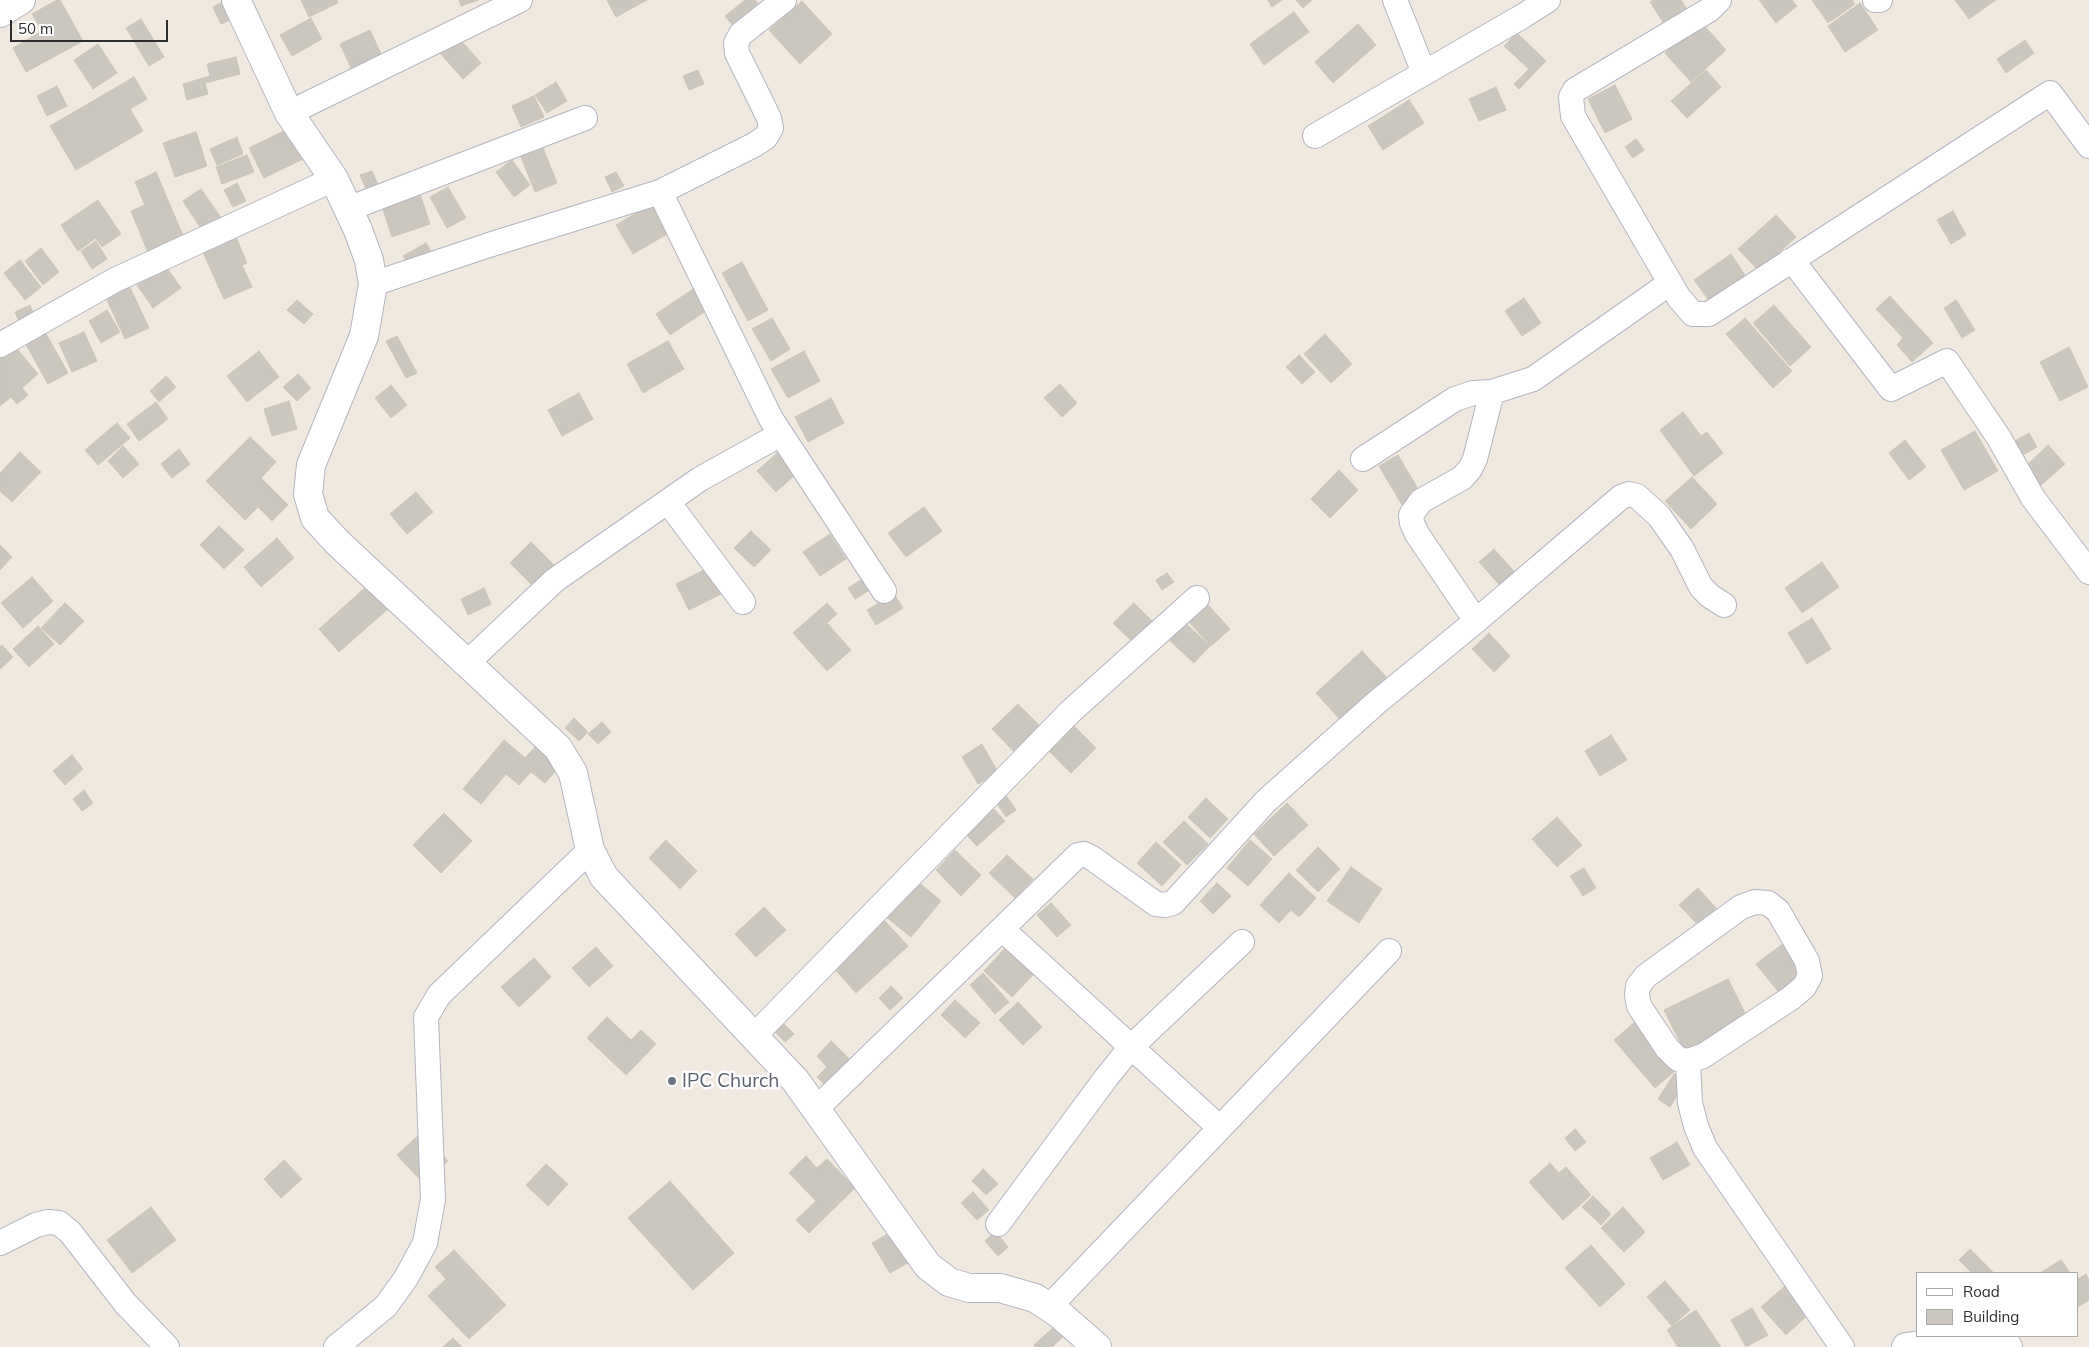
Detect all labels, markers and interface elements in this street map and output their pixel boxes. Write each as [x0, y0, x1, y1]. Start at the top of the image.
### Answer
scale bar [12, 10, 170, 42]
text: 50 m [18, 19, 53, 38]
place label: IPC Church [682, 1070, 780, 1092]
marker: IPC Church [666, 1075, 678, 1087]
legend [1916, 1272, 2079, 1337]
text: Road [1963, 1282, 2000, 1301]
text: Building [1963, 1307, 2019, 1326]

